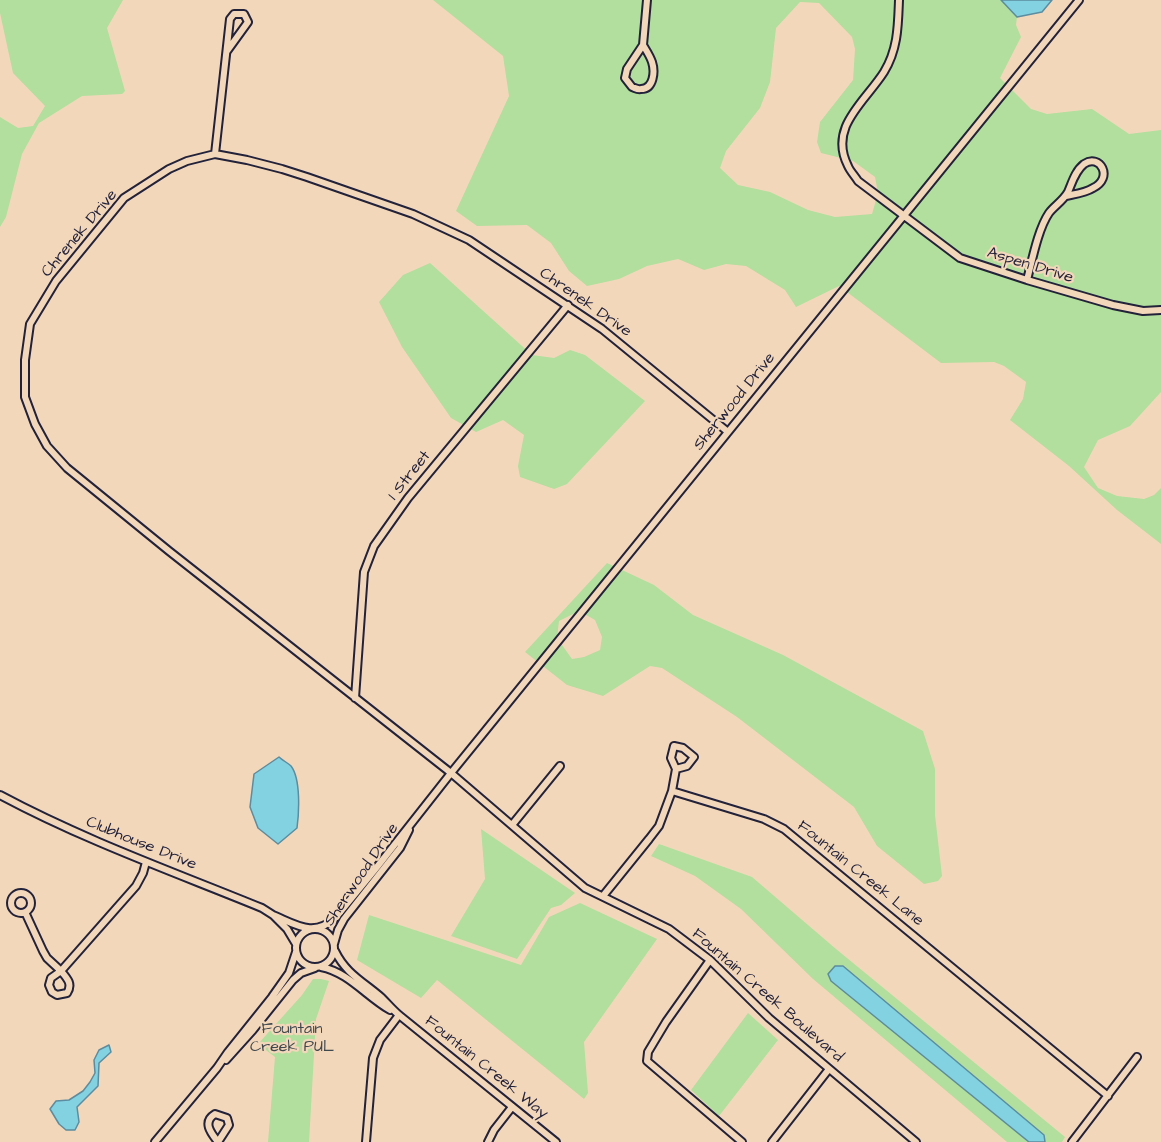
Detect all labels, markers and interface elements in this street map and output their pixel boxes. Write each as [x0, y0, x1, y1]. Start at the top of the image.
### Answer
street label: Chrenek Drive [38, 186, 122, 282]
street label: Aspen Drive [985, 244, 1075, 288]
street label: Chrenek Drive [535, 264, 635, 342]
street label: Sherwood Drive [690, 349, 780, 455]
street label: 1 Street [385, 447, 435, 505]
street label: Clubhouse Drive [83, 813, 199, 875]
street label: Fountain Creek Lane [793, 817, 927, 931]
street label: Sherwood Drive [321, 820, 403, 930]
street label: Fountain Creek Boulevard [687, 925, 847, 1067]
street label: Fountain Creek Way [420, 1012, 552, 1124]
park label: Fountain Creek PUL [250, 1020, 334, 1058]

